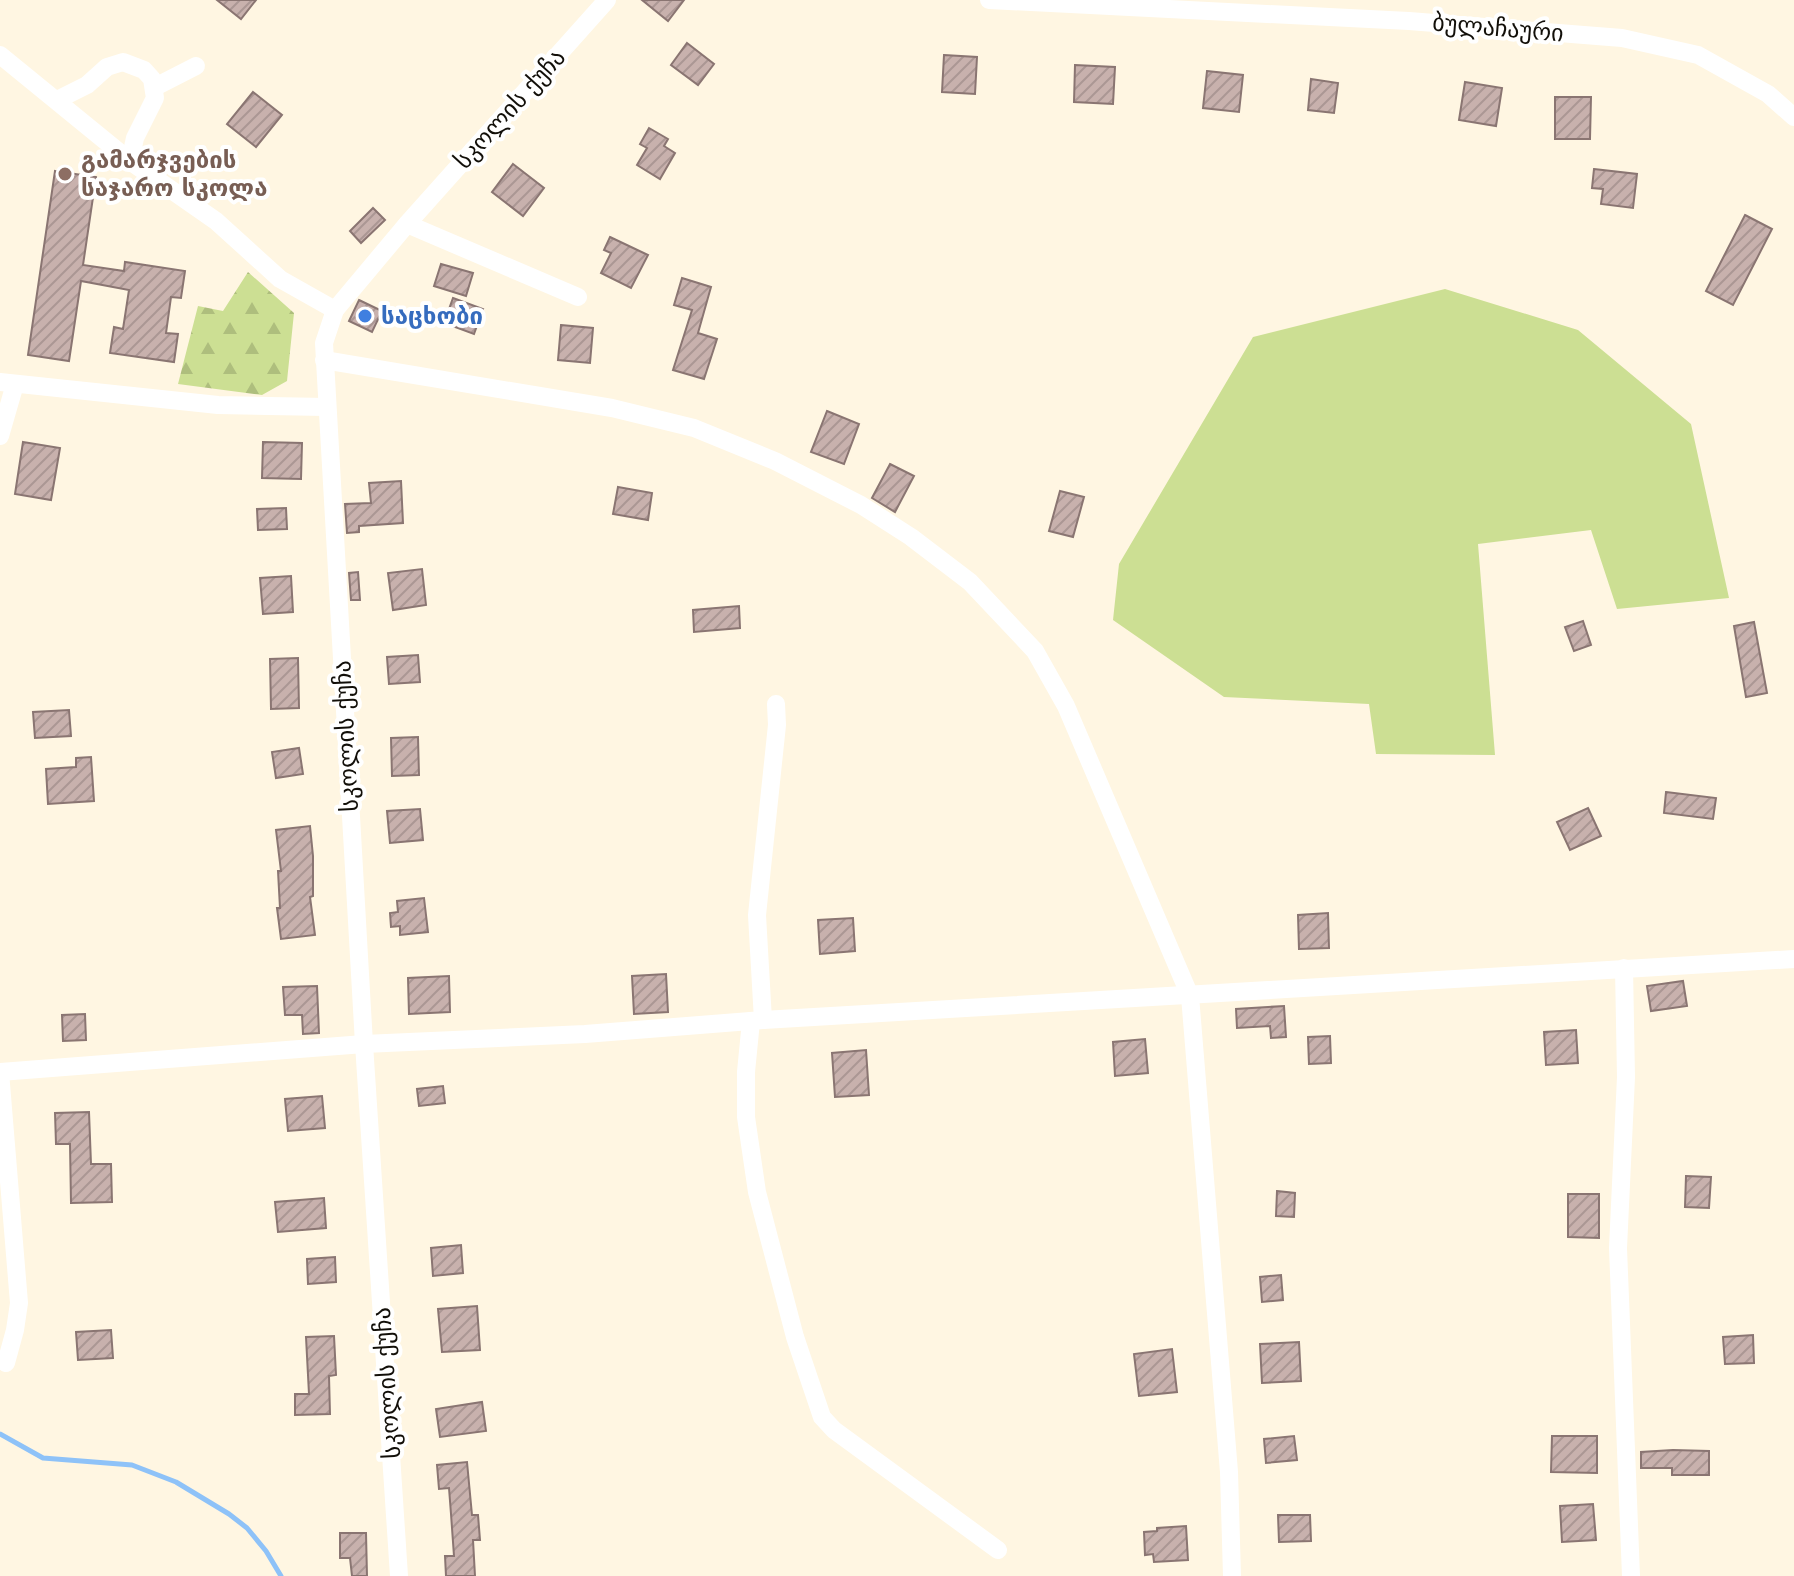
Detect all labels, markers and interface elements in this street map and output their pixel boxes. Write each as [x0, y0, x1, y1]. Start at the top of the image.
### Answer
street label: ბულაჩაური [1431, 8, 1565, 48]
street label: სკოლის ქუჩა [449, 43, 571, 175]
place label: გამარჯვების საჯარო სკოლა [81, 146, 267, 202]
marker: გამარჯვების საჯარო სკოლა [56, 165, 74, 183]
place label: საცხობი [381, 302, 483, 330]
marker: საცხობი [356, 307, 374, 325]
street label: სკოლის ქუჩა [328, 660, 364, 812]
street label: სკოლის ქუჩა [368, 1307, 406, 1459]

